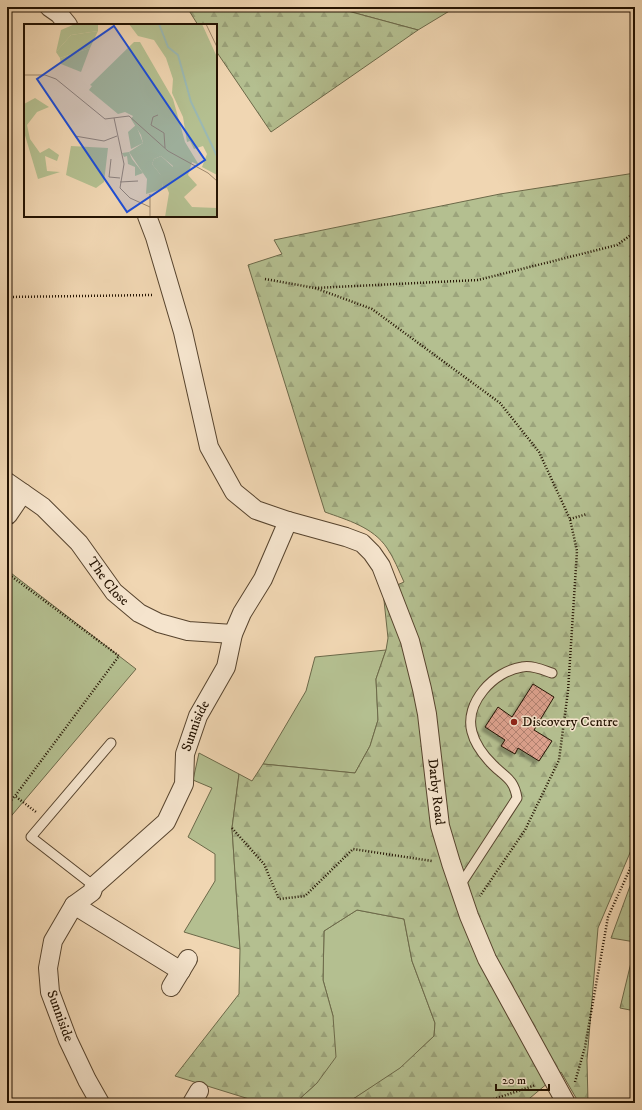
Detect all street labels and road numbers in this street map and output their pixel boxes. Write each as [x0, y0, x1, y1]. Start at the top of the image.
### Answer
street label: The Close [83, 554, 133, 610]
street label: Sunniside [178, 697, 214, 754]
street label: Darby Road [423, 757, 449, 826]
street label: Sunniside [42, 988, 78, 1044]

